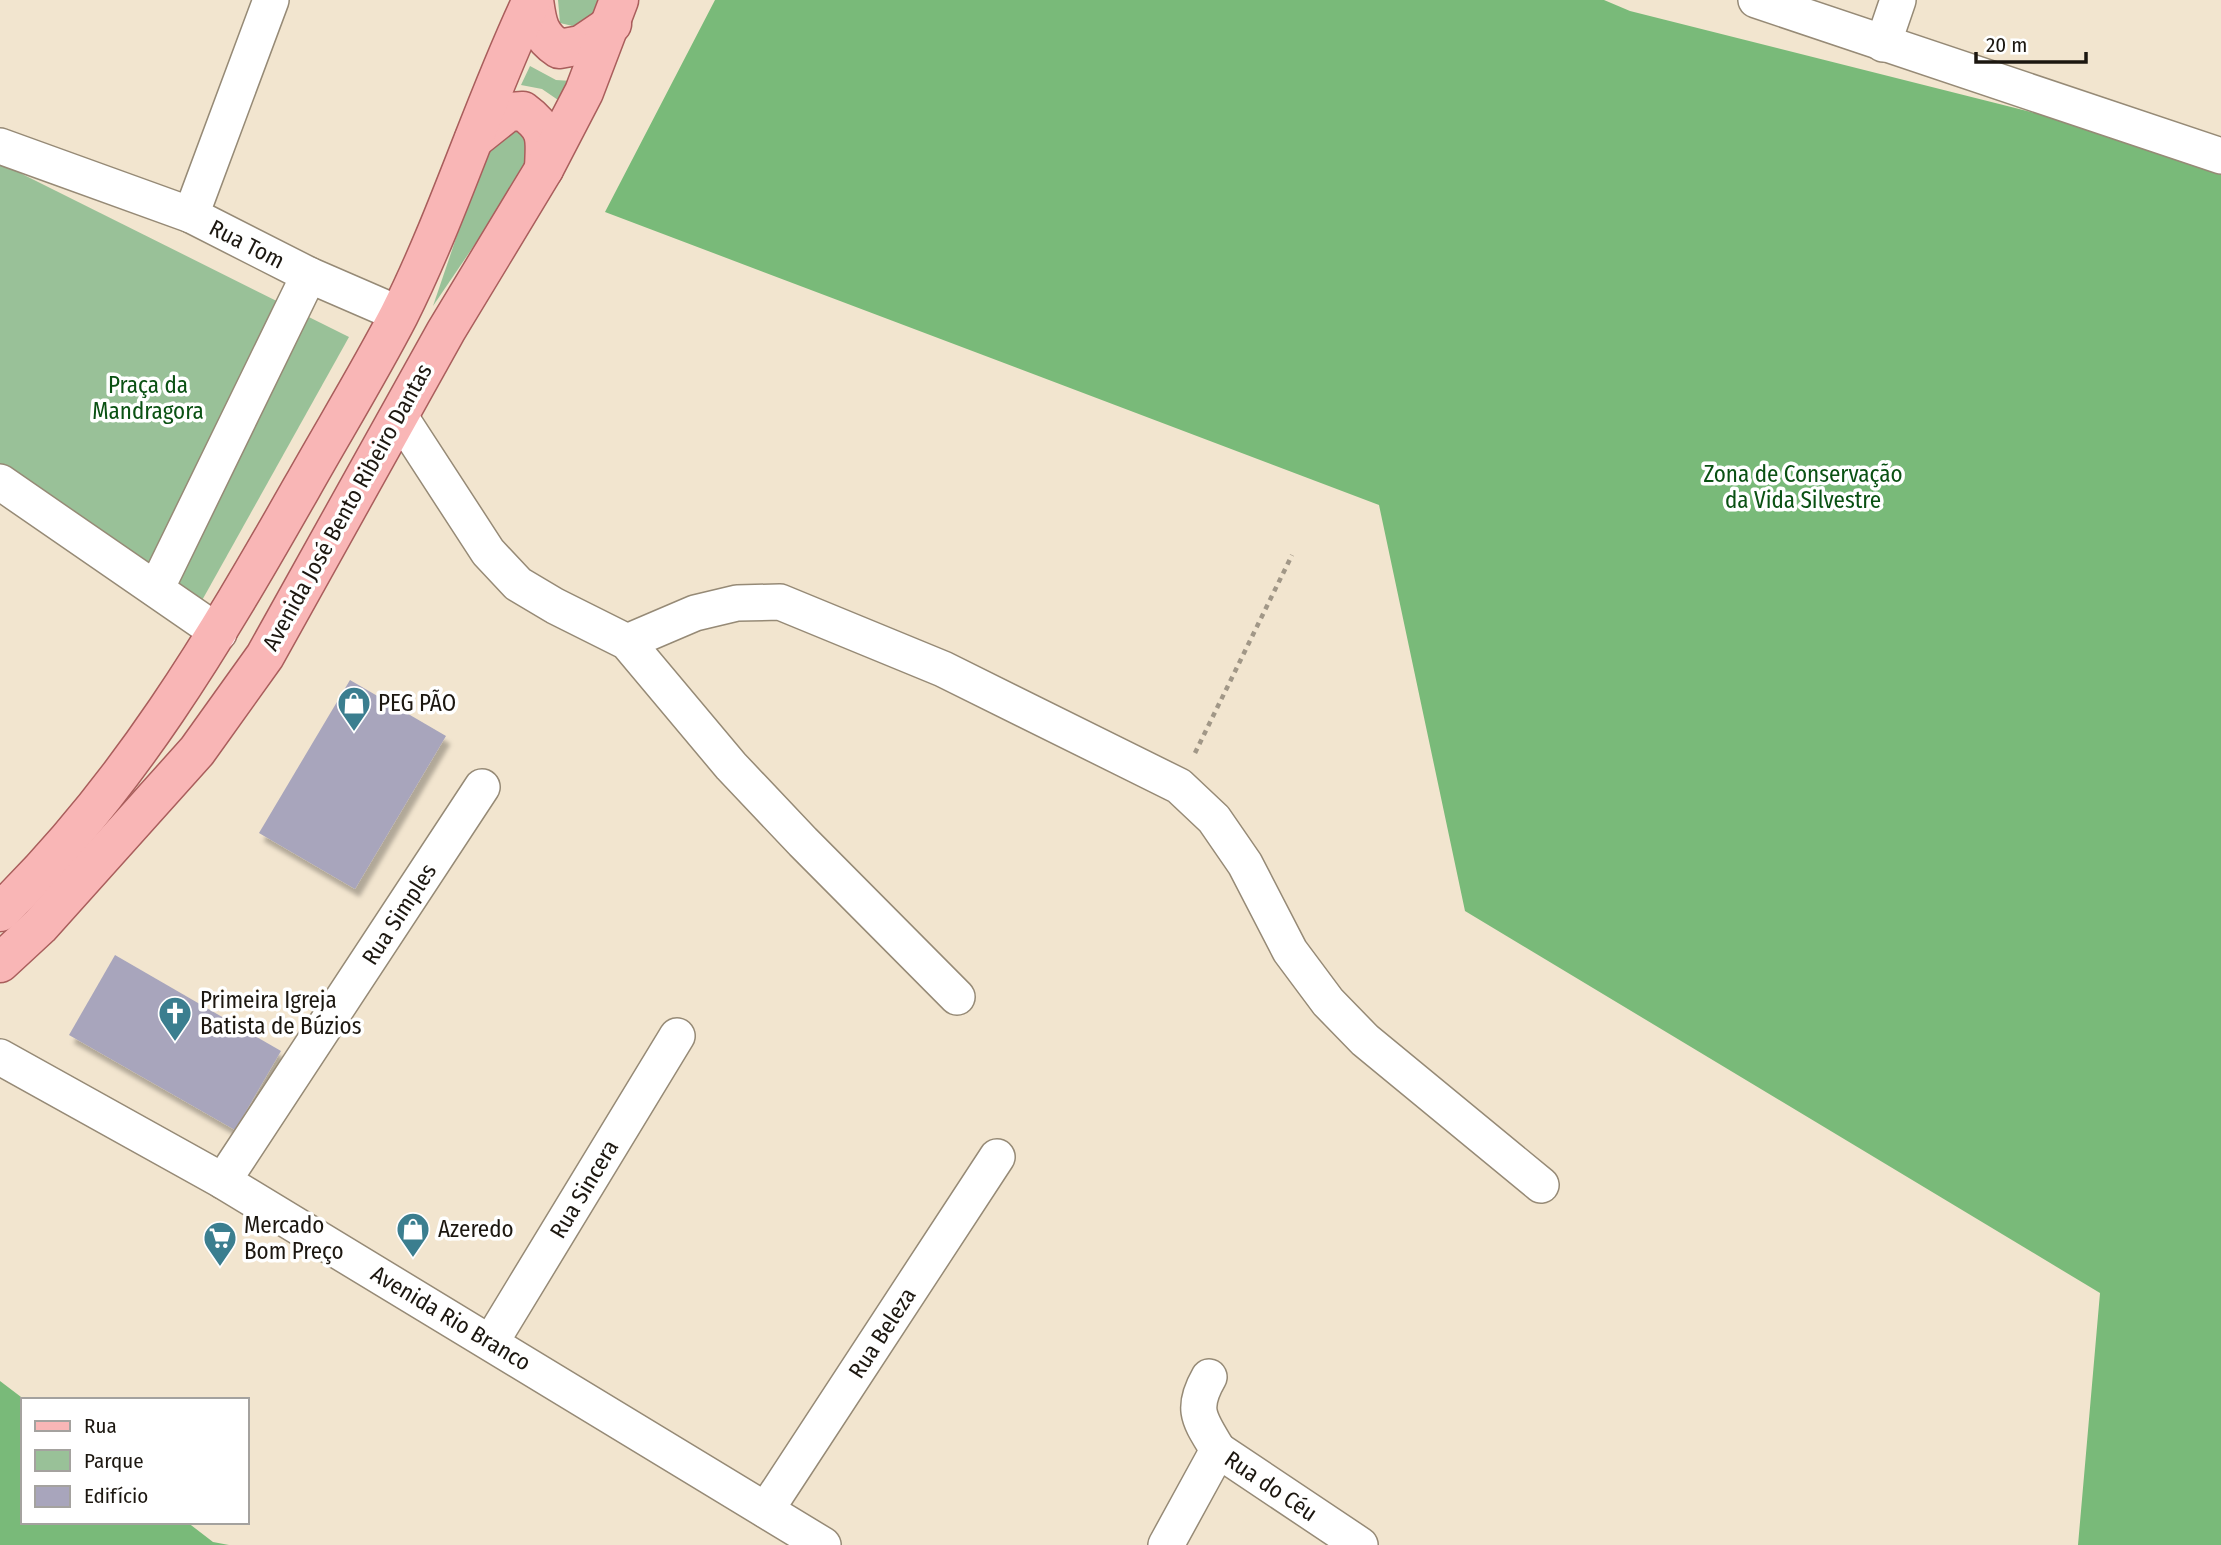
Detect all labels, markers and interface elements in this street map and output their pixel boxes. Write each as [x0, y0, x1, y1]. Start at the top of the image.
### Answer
scale bar [1976, 21, 2086, 65]
text: 20 m [1986, 32, 2027, 58]
street label: Rua Tom [205, 213, 289, 275]
street label: Avenida José Bento Ribeiro Dantas [256, 359, 438, 655]
park label: Praça da Mandragora [92, 371, 204, 425]
park label: Zona de Conservação da Vida Silvestre [1703, 460, 1903, 514]
shop icon: PEG PÃO [335, 684, 373, 733]
place label: PEG PÃO [378, 689, 456, 717]
street label: Rua Simples [356, 858, 442, 970]
place label: Primeira Igreja Batista de Búzios [200, 986, 362, 1040]
church icon: Primeira Igreja Batista de Búzios [156, 994, 194, 1043]
street label: Rua Sincera [544, 1135, 624, 1243]
shop icon: Azeredo [394, 1210, 432, 1259]
place label: Mercado Bom Preço [244, 1211, 344, 1265]
place label: Azeredo [438, 1215, 514, 1243]
supermarket icon: Mercado Bom Preço [201, 1219, 239, 1268]
street label: Avenida Rio Branco [366, 1259, 536, 1377]
street label: Rua Beleza [842, 1282, 922, 1384]
legend [21, 1398, 248, 1524]
text: Rua [84, 1413, 117, 1439]
street label: Rua do Céu [1219, 1445, 1323, 1527]
text: Parque [84, 1448, 144, 1474]
text: Edifício [84, 1483, 148, 1509]

